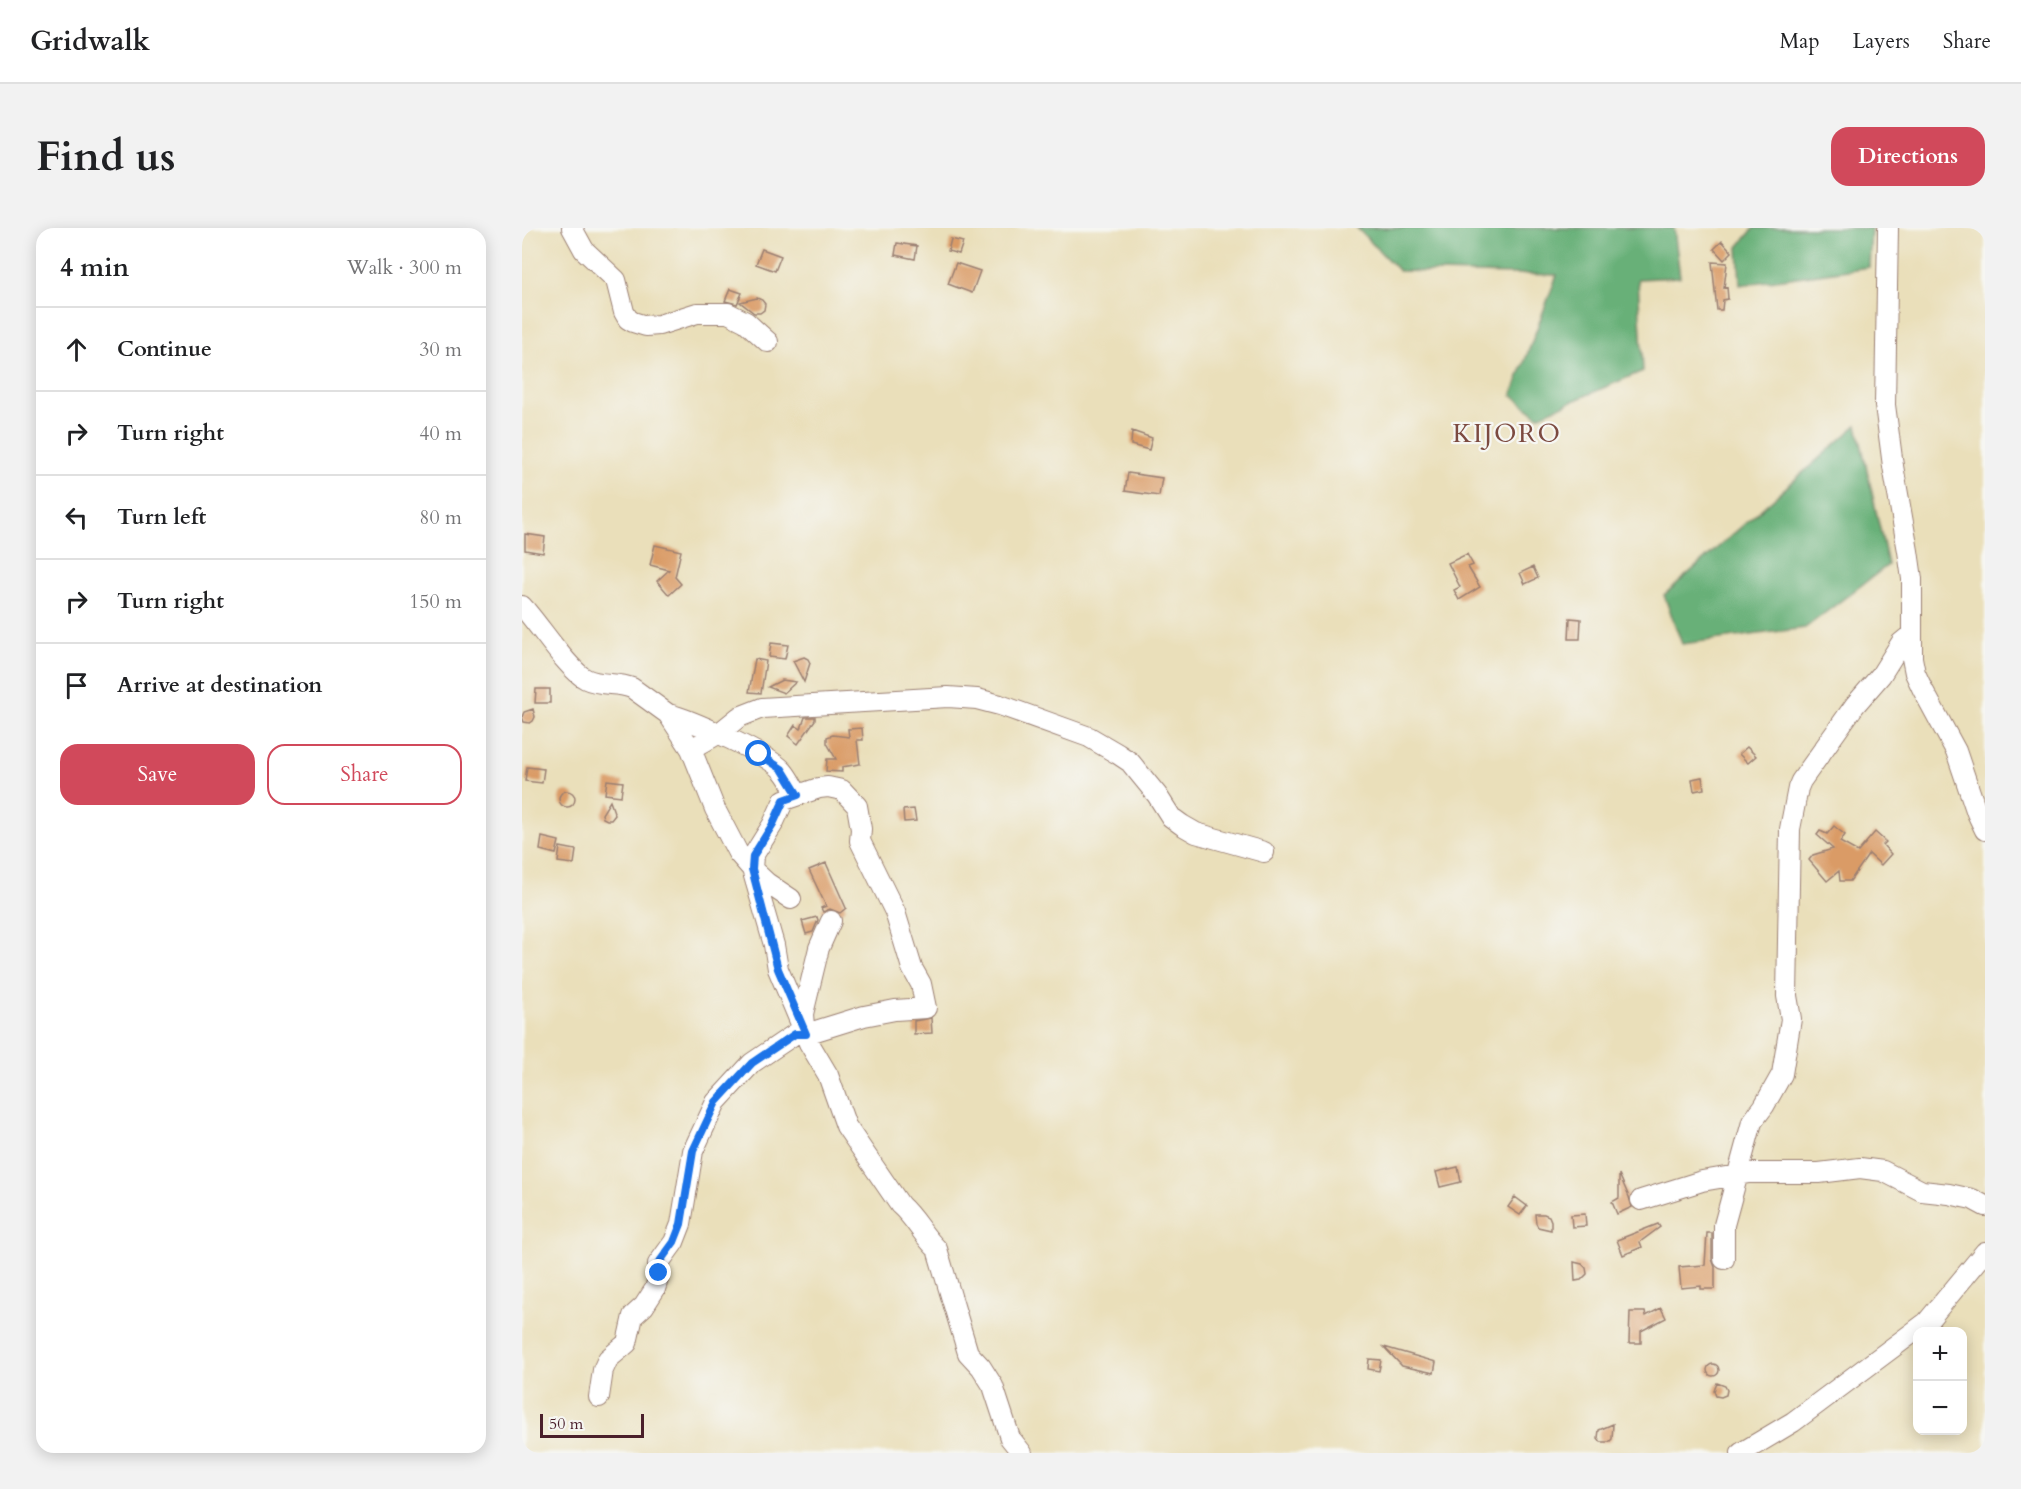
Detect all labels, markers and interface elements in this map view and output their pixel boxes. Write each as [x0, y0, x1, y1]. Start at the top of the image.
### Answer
text: Gridwalk [30, 22, 150, 60]
text: Map [1780, 27, 1820, 56]
text: Layers [1853, 27, 1910, 56]
text: Share [1943, 27, 1991, 56]
button: Directions [1831, 127, 1985, 186]
text: Find us [36, 128, 176, 185]
text: 4 min [60, 250, 129, 285]
text: Walk · 300 m [347, 254, 462, 281]
icon: ahead [60, 333, 93, 366]
text: Continue [117, 334, 212, 364]
text: 30 m [419, 336, 462, 363]
district label: KIJORO [1453, 416, 1561, 451]
icon: right [60, 417, 93, 450]
text: Turn right [117, 418, 224, 448]
text: 40 m [419, 420, 462, 447]
icon: left [60, 501, 93, 534]
text: Turn left [117, 502, 206, 532]
text: 80 m [419, 504, 462, 531]
icon: right [60, 585, 93, 618]
text: Turn right [117, 586, 224, 616]
text: 150 m [409, 588, 462, 615]
icon: arrive [60, 669, 93, 702]
text: Arrive at destination [117, 670, 322, 700]
route start [745, 740, 771, 766]
button: Save [60, 744, 255, 805]
button: Share [267, 744, 462, 805]
route end [645, 1259, 671, 1285]
map controls [1913, 1327, 1967, 1435]
button: + [1913, 1327, 1967, 1381]
button: − [1913, 1381, 1967, 1435]
scale bar [540, 1411, 644, 1438]
text: 50 m [549, 1413, 583, 1435]

